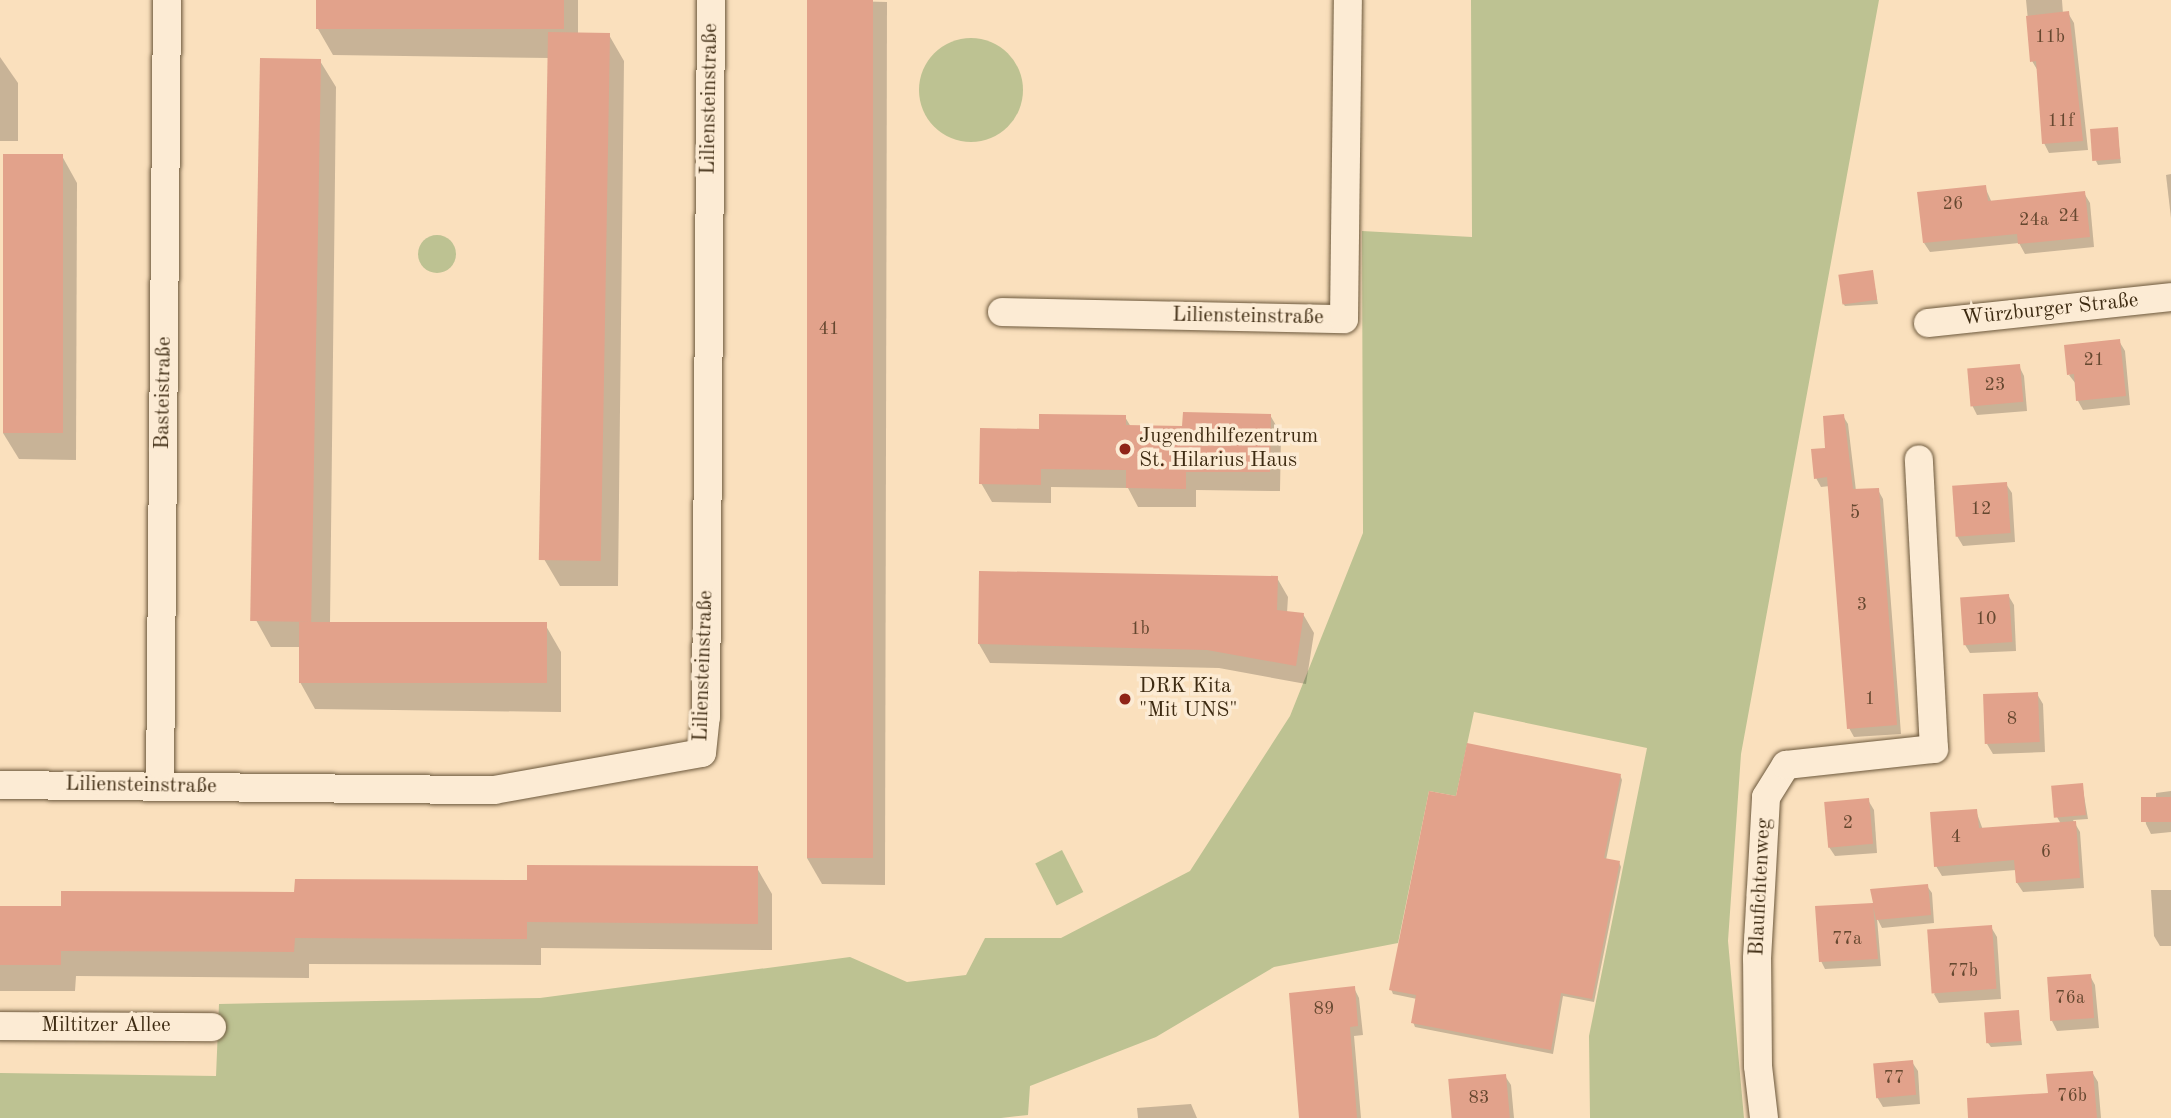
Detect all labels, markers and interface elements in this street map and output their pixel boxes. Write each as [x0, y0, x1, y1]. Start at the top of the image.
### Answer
street label: Liliensteinstraße [696, 23, 724, 175]
house number: 11b [2035, 26, 2065, 48]
house number: 11f [2048, 110, 2074, 132]
house number: 26 [1943, 193, 1963, 215]
house number: 24 [2059, 205, 2079, 227]
house number: 24a [2019, 209, 2049, 231]
street label: Würzburger Straße [1960, 288, 2140, 332]
street label: Liliensteinstraße [1172, 303, 1324, 331]
house number: 41 [819, 318, 839, 340]
street label: Basteistraße [150, 336, 178, 450]
house number: 21 [2084, 349, 2104, 371]
house number: 23 [1985, 374, 2005, 396]
place label: Jugendhilfezentrum St. Hilarius Haus [1139, 424, 1318, 474]
marker: Jugendhilfezentrum St. Hilarius Haus [1117, 441, 1133, 457]
house number: 12 [1971, 498, 1991, 520]
house number: 5 [1850, 502, 1860, 524]
street label: Liliensteinstraße [689, 590, 719, 742]
house number: 3 [1857, 594, 1867, 616]
house number: 10 [1976, 608, 1996, 630]
house number: 1b [1130, 618, 1150, 640]
place label: DRK Kita "Mit UNS" [1139, 674, 1238, 724]
house number: 1 [1865, 688, 1875, 710]
marker: DRK Kita "Mit UNS" [1117, 691, 1133, 707]
house number: 8 [2007, 708, 2017, 730]
street label: Liliensteinstraße [65, 772, 217, 800]
house number: 2 [1843, 812, 1853, 834]
street label: Blaufichtenweg [1745, 817, 1777, 957]
house number: 4 [1951, 826, 1961, 848]
house number: 6 [2041, 841, 2051, 863]
house number: 77a [1832, 928, 1862, 950]
house number: 77b [1948, 960, 1978, 982]
house number: 76a [2055, 987, 2085, 1009]
house number: 89 [1314, 998, 1334, 1020]
street label: Miltitzer Allee [41, 1013, 171, 1039]
house number: 77 [1884, 1067, 1904, 1089]
house number: 76b [2057, 1085, 2087, 1107]
house number: 83 [1469, 1087, 1489, 1109]

